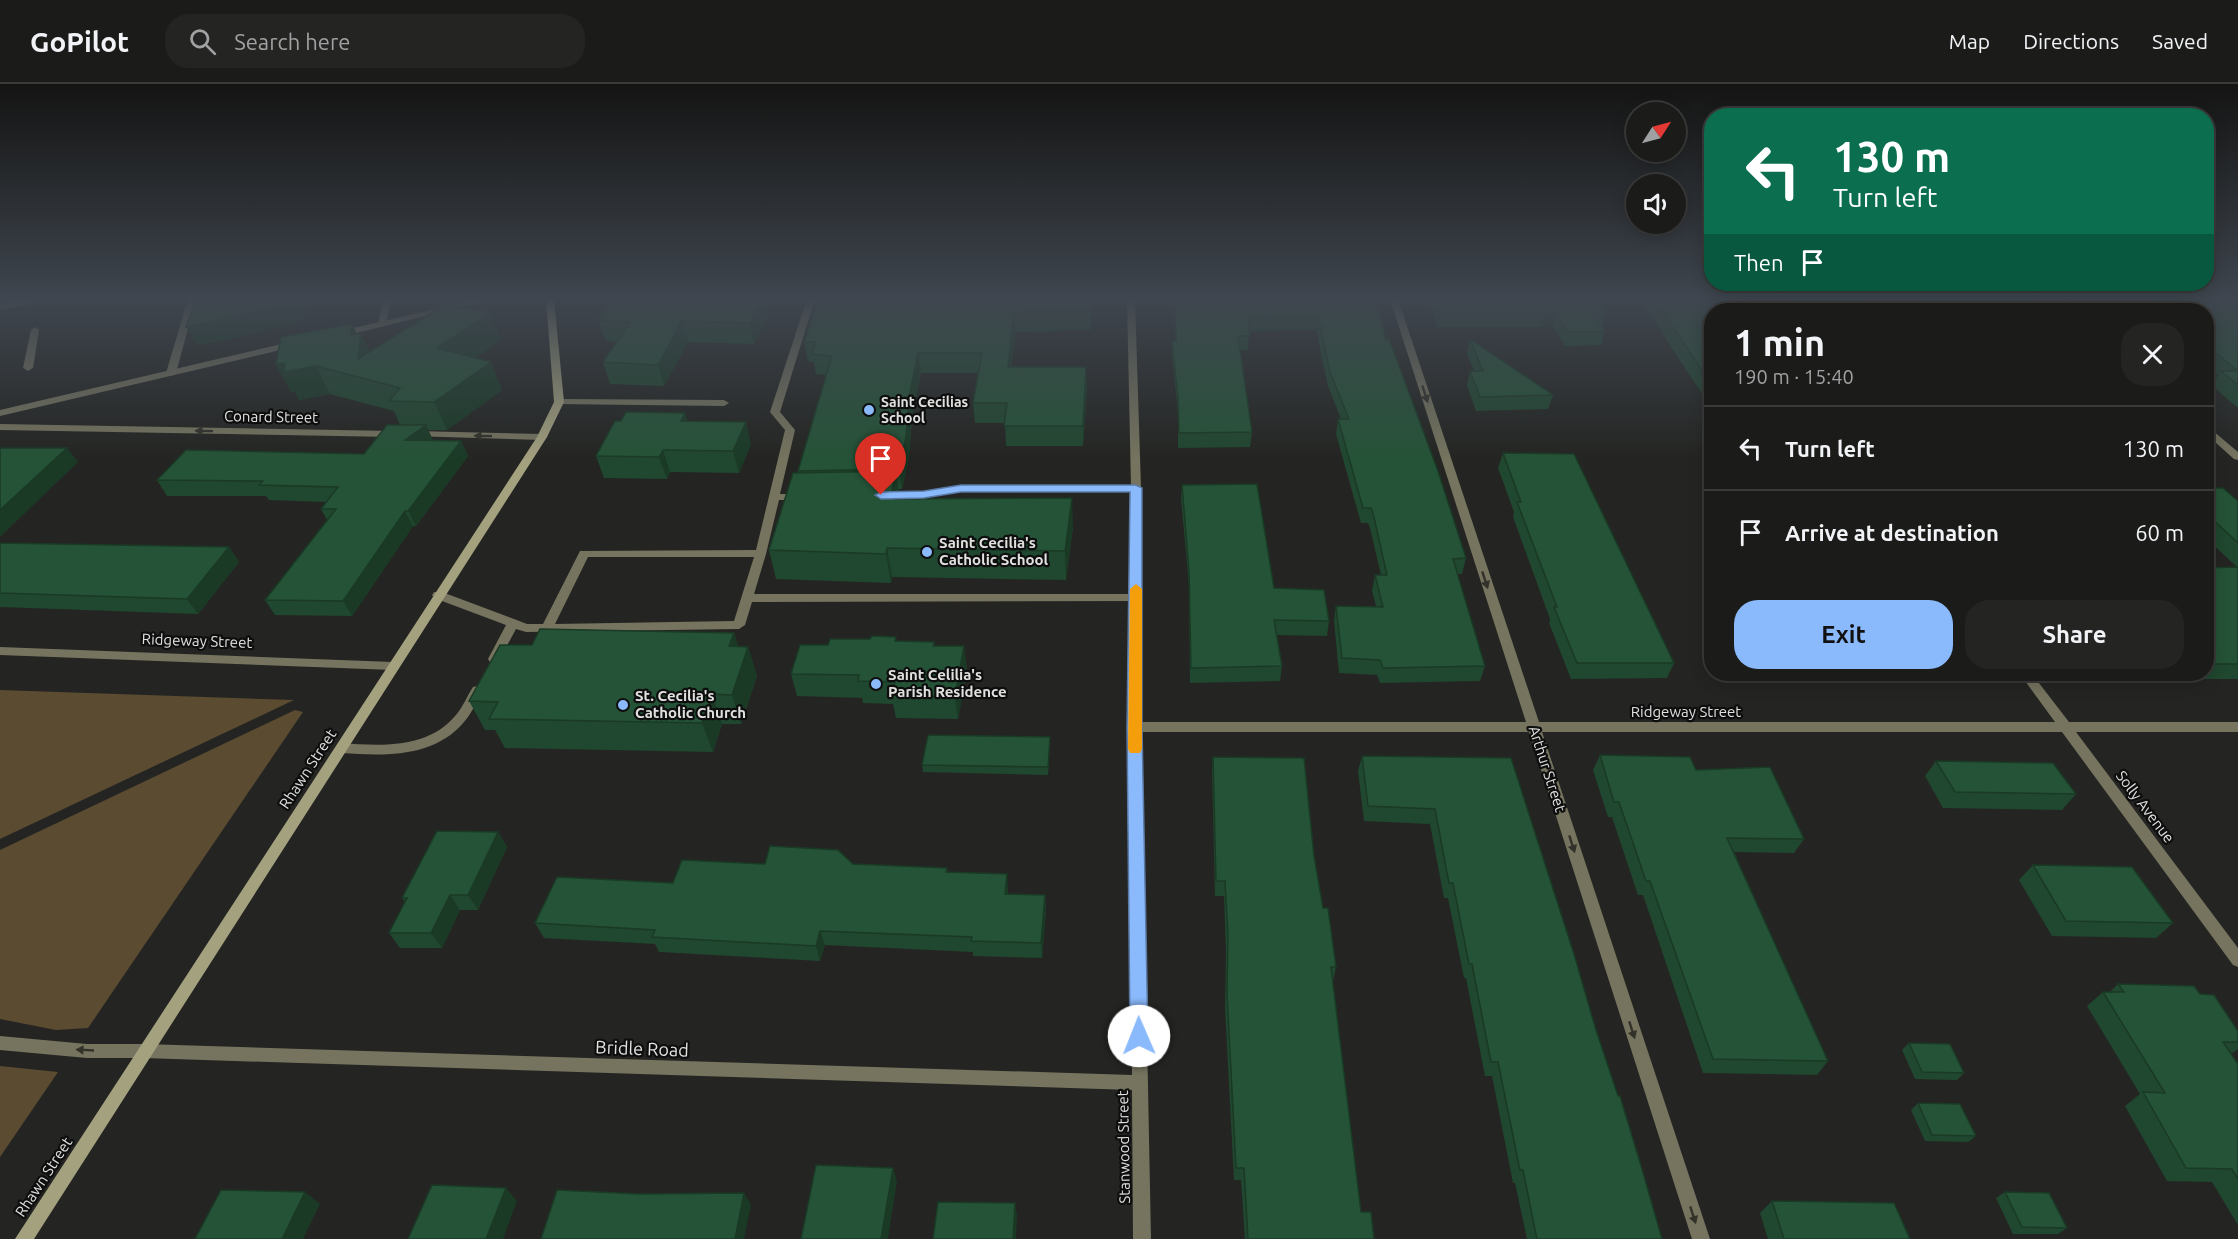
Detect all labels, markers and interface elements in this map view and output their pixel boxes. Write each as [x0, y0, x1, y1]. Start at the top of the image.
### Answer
search box [165, 14, 585, 68]
icon: search [186, 25, 219, 58]
text: GoPilot [30, 26, 129, 57]
text: Search here [234, 29, 350, 54]
text: Map [1949, 29, 1990, 53]
text: Directions [2023, 29, 2119, 53]
text: Saved [2152, 29, 2208, 53]
north arrow [1626, 102, 1686, 162]
map controls [1626, 102, 1686, 234]
icon: left [1734, 132, 1812, 210]
text: 130 m [1833, 133, 1950, 180]
button: sound [1626, 174, 1686, 234]
text: Turn left [1833, 182, 1937, 212]
icon: arrive [1796, 246, 1829, 279]
text: Then [1734, 250, 1784, 275]
text: 1 min [1734, 322, 1825, 363]
button: close [2121, 323, 2184, 386]
text: 190 m · 15:40 [1734, 365, 1854, 388]
one-way arrow [1420, 385, 1430, 403]
place label: Saint Cecilias School [881, 394, 968, 426]
marker: Saint Cecilias School [862, 403, 876, 417]
street label: Conard Street [224, 407, 318, 426]
one-way arrow [195, 426, 214, 435]
one-way arrow [474, 431, 493, 441]
icon: left [1734, 432, 1767, 465]
pin [855, 433, 906, 495]
text: Turn left [1785, 436, 1875, 461]
text: 130 m [2123, 436, 2184, 461]
icon: arrive [864, 442, 897, 475]
icon: arrive [1734, 516, 1767, 549]
text: Arrive at destination [1785, 520, 1999, 545]
text: 60 m [2135, 520, 2184, 545]
place label: Saint Cecilia's Catholic School [939, 534, 1048, 568]
marker: Saint Cecilia's Catholic School [920, 545, 934, 559]
one-way arrow [1481, 571, 1490, 589]
button: Exit [1734, 600, 1953, 669]
button: Share [1965, 600, 2184, 669]
street label: Ridgeway Street [141, 630, 253, 651]
place label: Saint Celilia's Parish Residence [888, 666, 1007, 700]
marker: Saint Celilia's Parish Residence [869, 677, 883, 691]
place label: St. Cecilia's Catholic Church [635, 687, 746, 721]
marker: St. Cecilia's Catholic Church [616, 698, 630, 712]
street label: Ridgeway Street [1631, 703, 1741, 720]
street label: Arthur Street [1526, 724, 1569, 814]
street label: Rhawn Street [276, 726, 340, 812]
street label: Solly Avenue [2113, 767, 2178, 846]
one-way arrow [1567, 835, 1577, 853]
position arrow [1107, 1004, 1171, 1068]
one-way arrow [1628, 1021, 1638, 1039]
street label: Bridle Road [595, 1036, 689, 1060]
one-way arrow [76, 1046, 95, 1055]
street label: Stanwood Street [1114, 1090, 1133, 1204]
street label: Rhawn Street [12, 1134, 76, 1220]
one-way arrow [1689, 1206, 1699, 1224]

